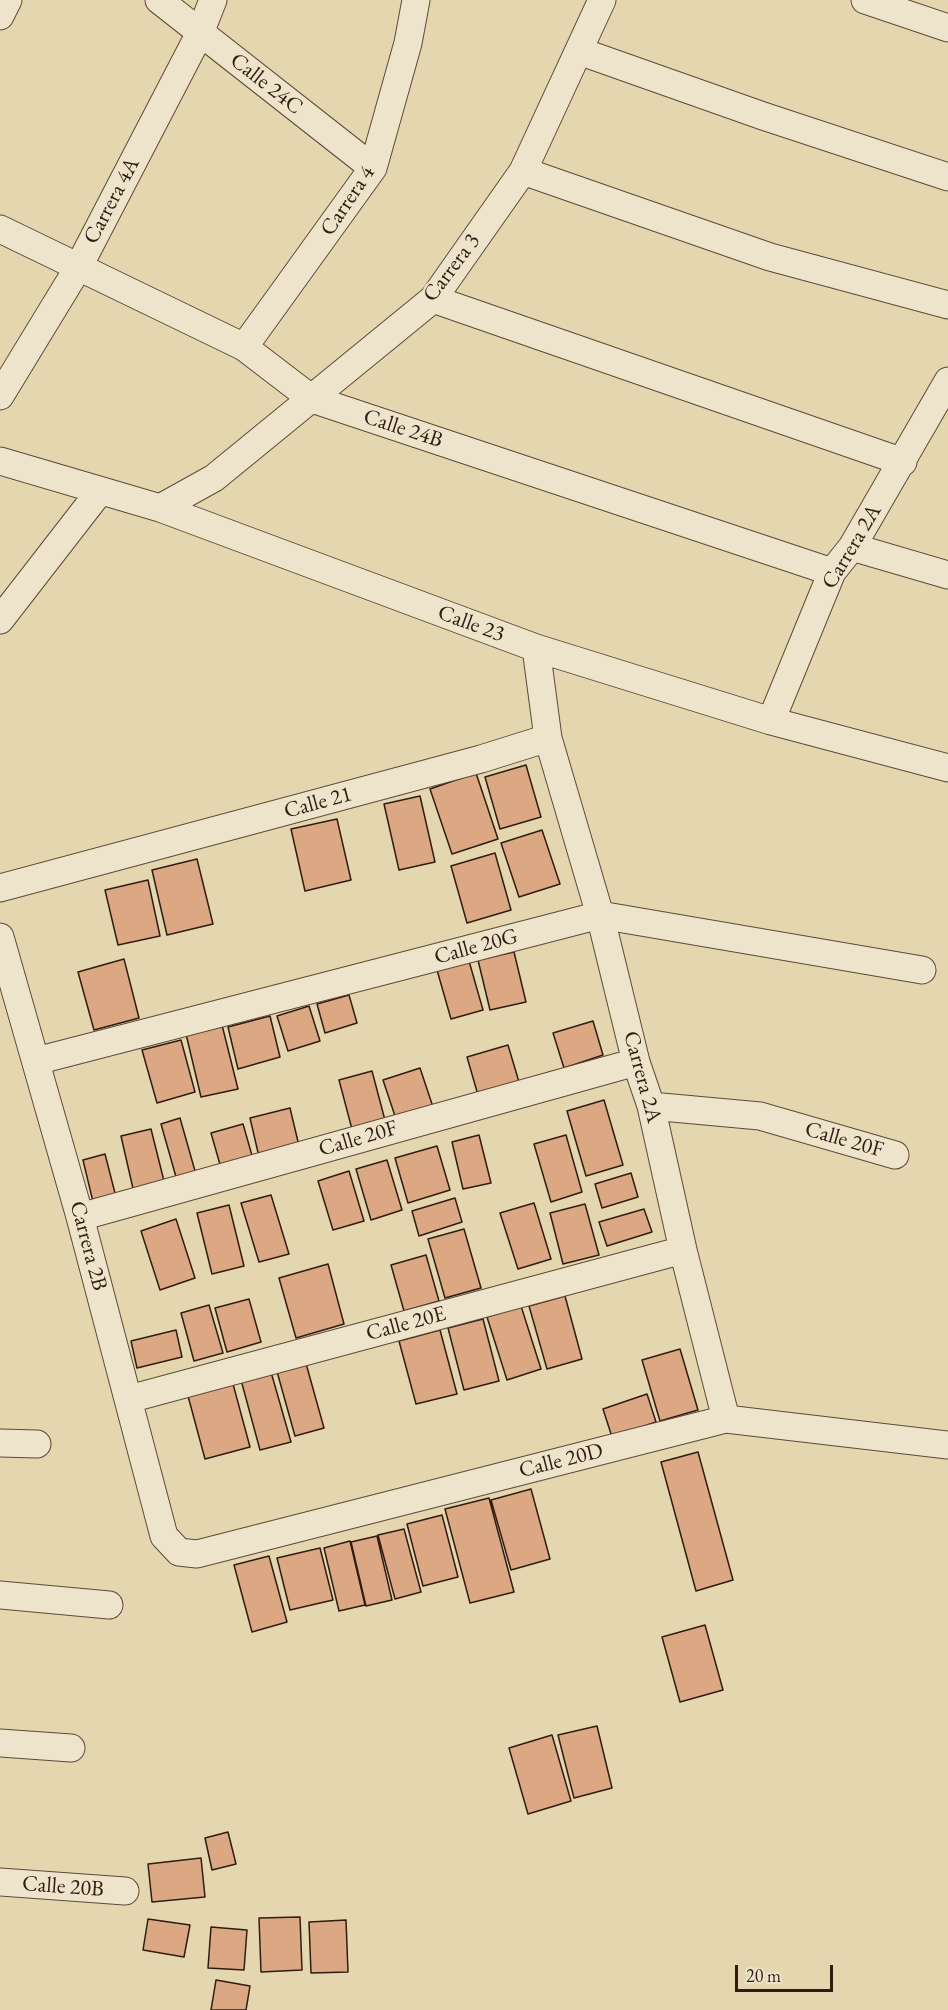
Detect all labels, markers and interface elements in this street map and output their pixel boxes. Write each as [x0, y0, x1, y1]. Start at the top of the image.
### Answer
street label: Calle 24C [225, 48, 307, 120]
street label: Carrera 4A [78, 153, 146, 249]
street label: Carrera 4 [315, 161, 381, 241]
street label: Carrera 3 [418, 229, 486, 307]
street label: Calle 24B [360, 404, 446, 454]
street label: Carrera 2A [816, 500, 888, 594]
street label: Calle 23 [434, 600, 508, 648]
street label: Calle 21 [281, 781, 355, 825]
street label: Calle 20G [431, 923, 521, 971]
street label: Carrera 2A [617, 1028, 667, 1126]
street label: Calle 20F [316, 1115, 400, 1163]
street label: Calle 20F [802, 1116, 886, 1164]
street label: Carrera 2B [63, 1198, 113, 1294]
street label: Calle 20E [363, 1301, 449, 1347]
street label: Calle 20D [516, 1438, 606, 1484]
street label: Calle 20B [21, 1871, 105, 1903]
scale bar [738, 1953, 836, 1991]
text: 20 m [746, 1964, 781, 1987]

